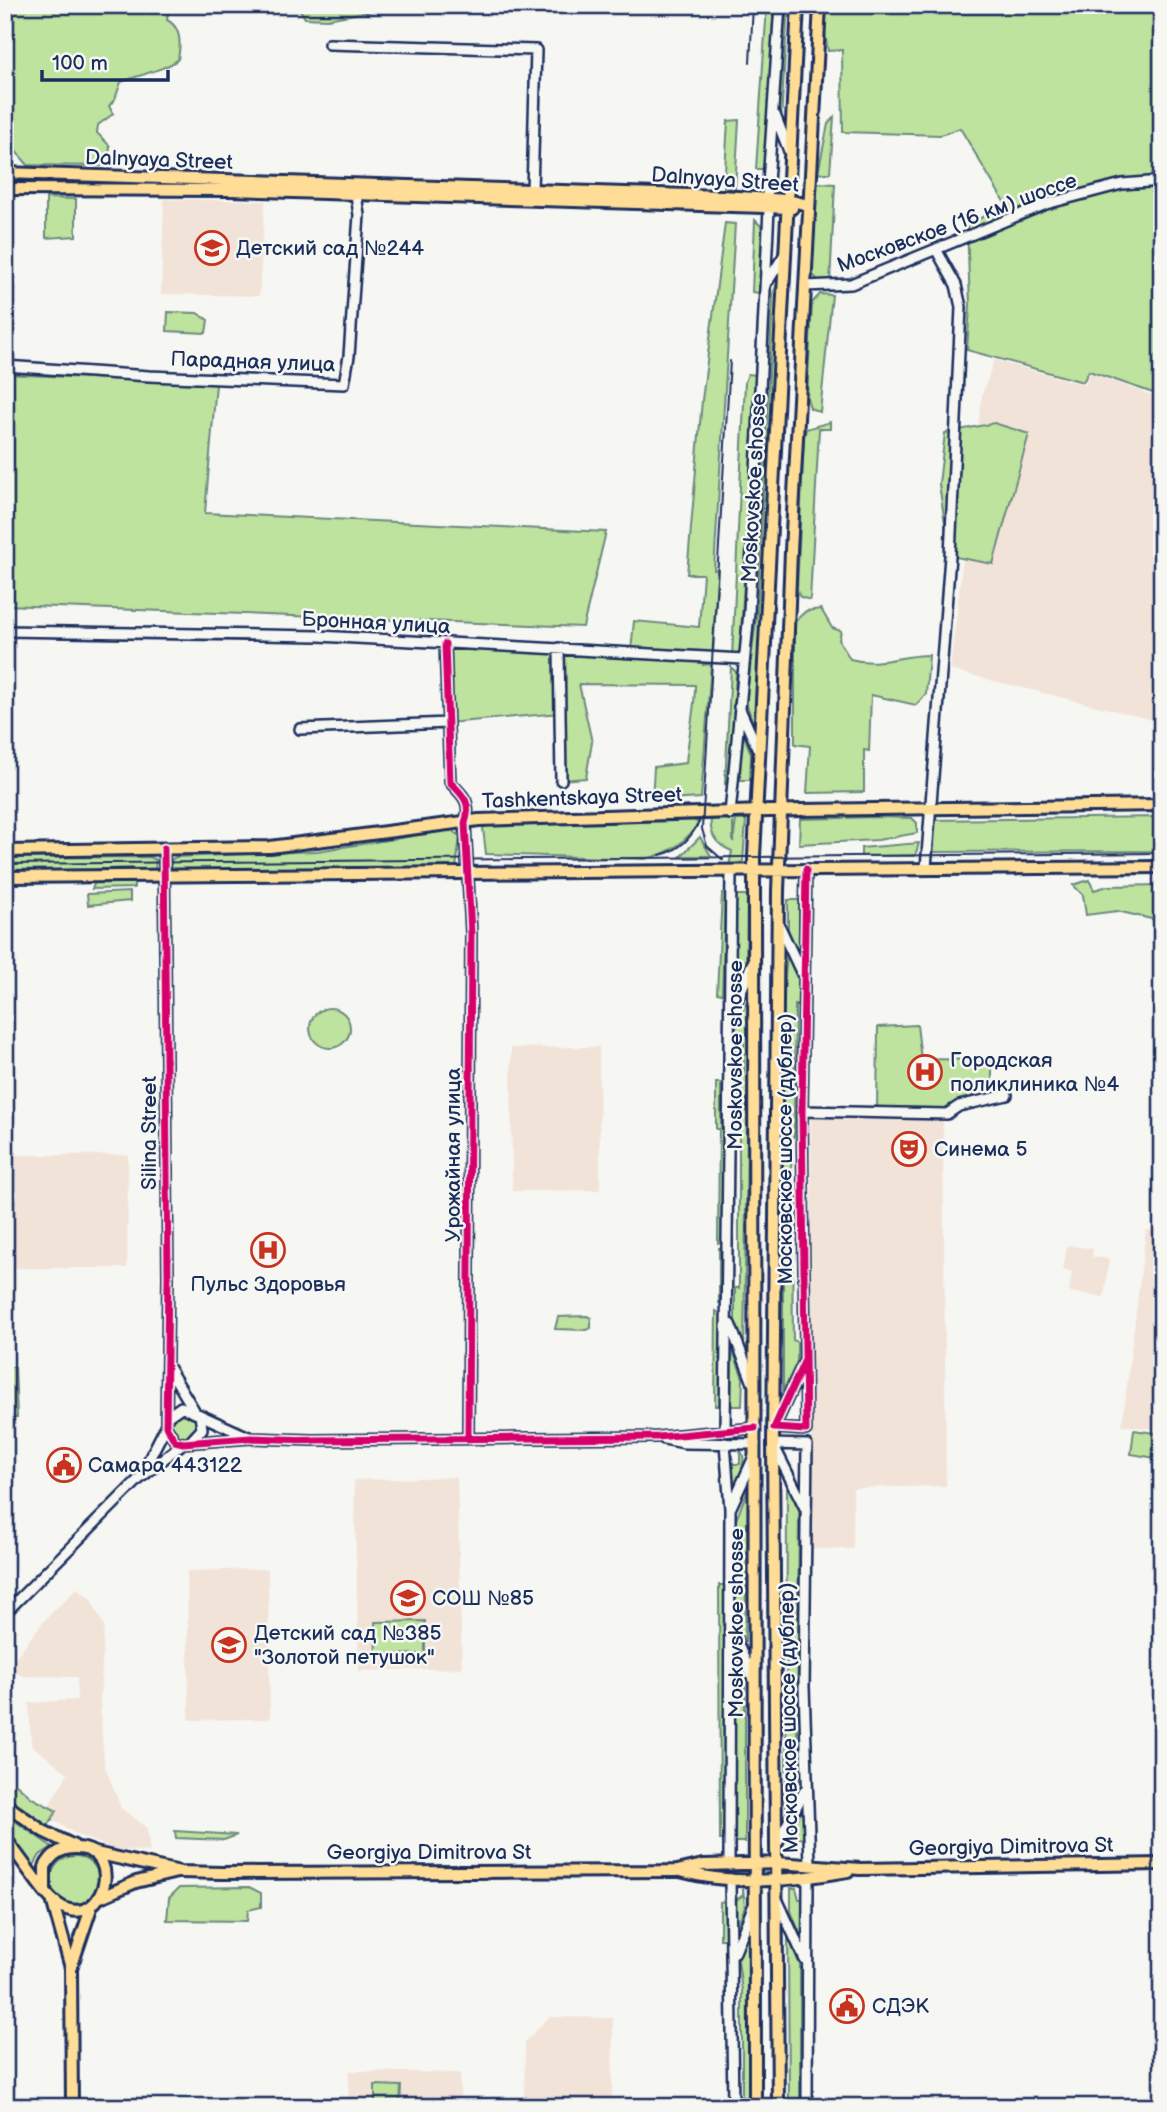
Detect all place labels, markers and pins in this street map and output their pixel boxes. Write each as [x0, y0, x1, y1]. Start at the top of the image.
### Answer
school or university icon: Детский сад №244 [193, 229, 231, 267]
place label: Детский сад №244 [236, 236, 424, 261]
place label: Городская поликлиника №4 [950, 1048, 1119, 1097]
hospital icon: Городская поликлиника №4 [906, 1053, 944, 1091]
theatre icon: Синема 5 [890, 1130, 928, 1168]
place label: Синема 5 [934, 1137, 1027, 1162]
hospital icon: Пульс Здоровья [249, 1231, 287, 1269]
place label: Пульс Здоровья [190, 1272, 346, 1297]
public building icon: Самара 443122 [45, 1446, 83, 1484]
place label: Самара 443122 [88, 1453, 243, 1478]
school or university icon: СОШ №85 [389, 1579, 427, 1617]
place label: СОШ №85 [432, 1586, 534, 1611]
place label: Детский сад №385 "Золотой петушок" [254, 1621, 442, 1670]
school or university icon: Детский сад №385 "Золотой петушок" [210, 1626, 248, 1664]
public building icon: СДЭК [828, 1987, 866, 2025]
place label: СДЭК [872, 1994, 929, 2019]

